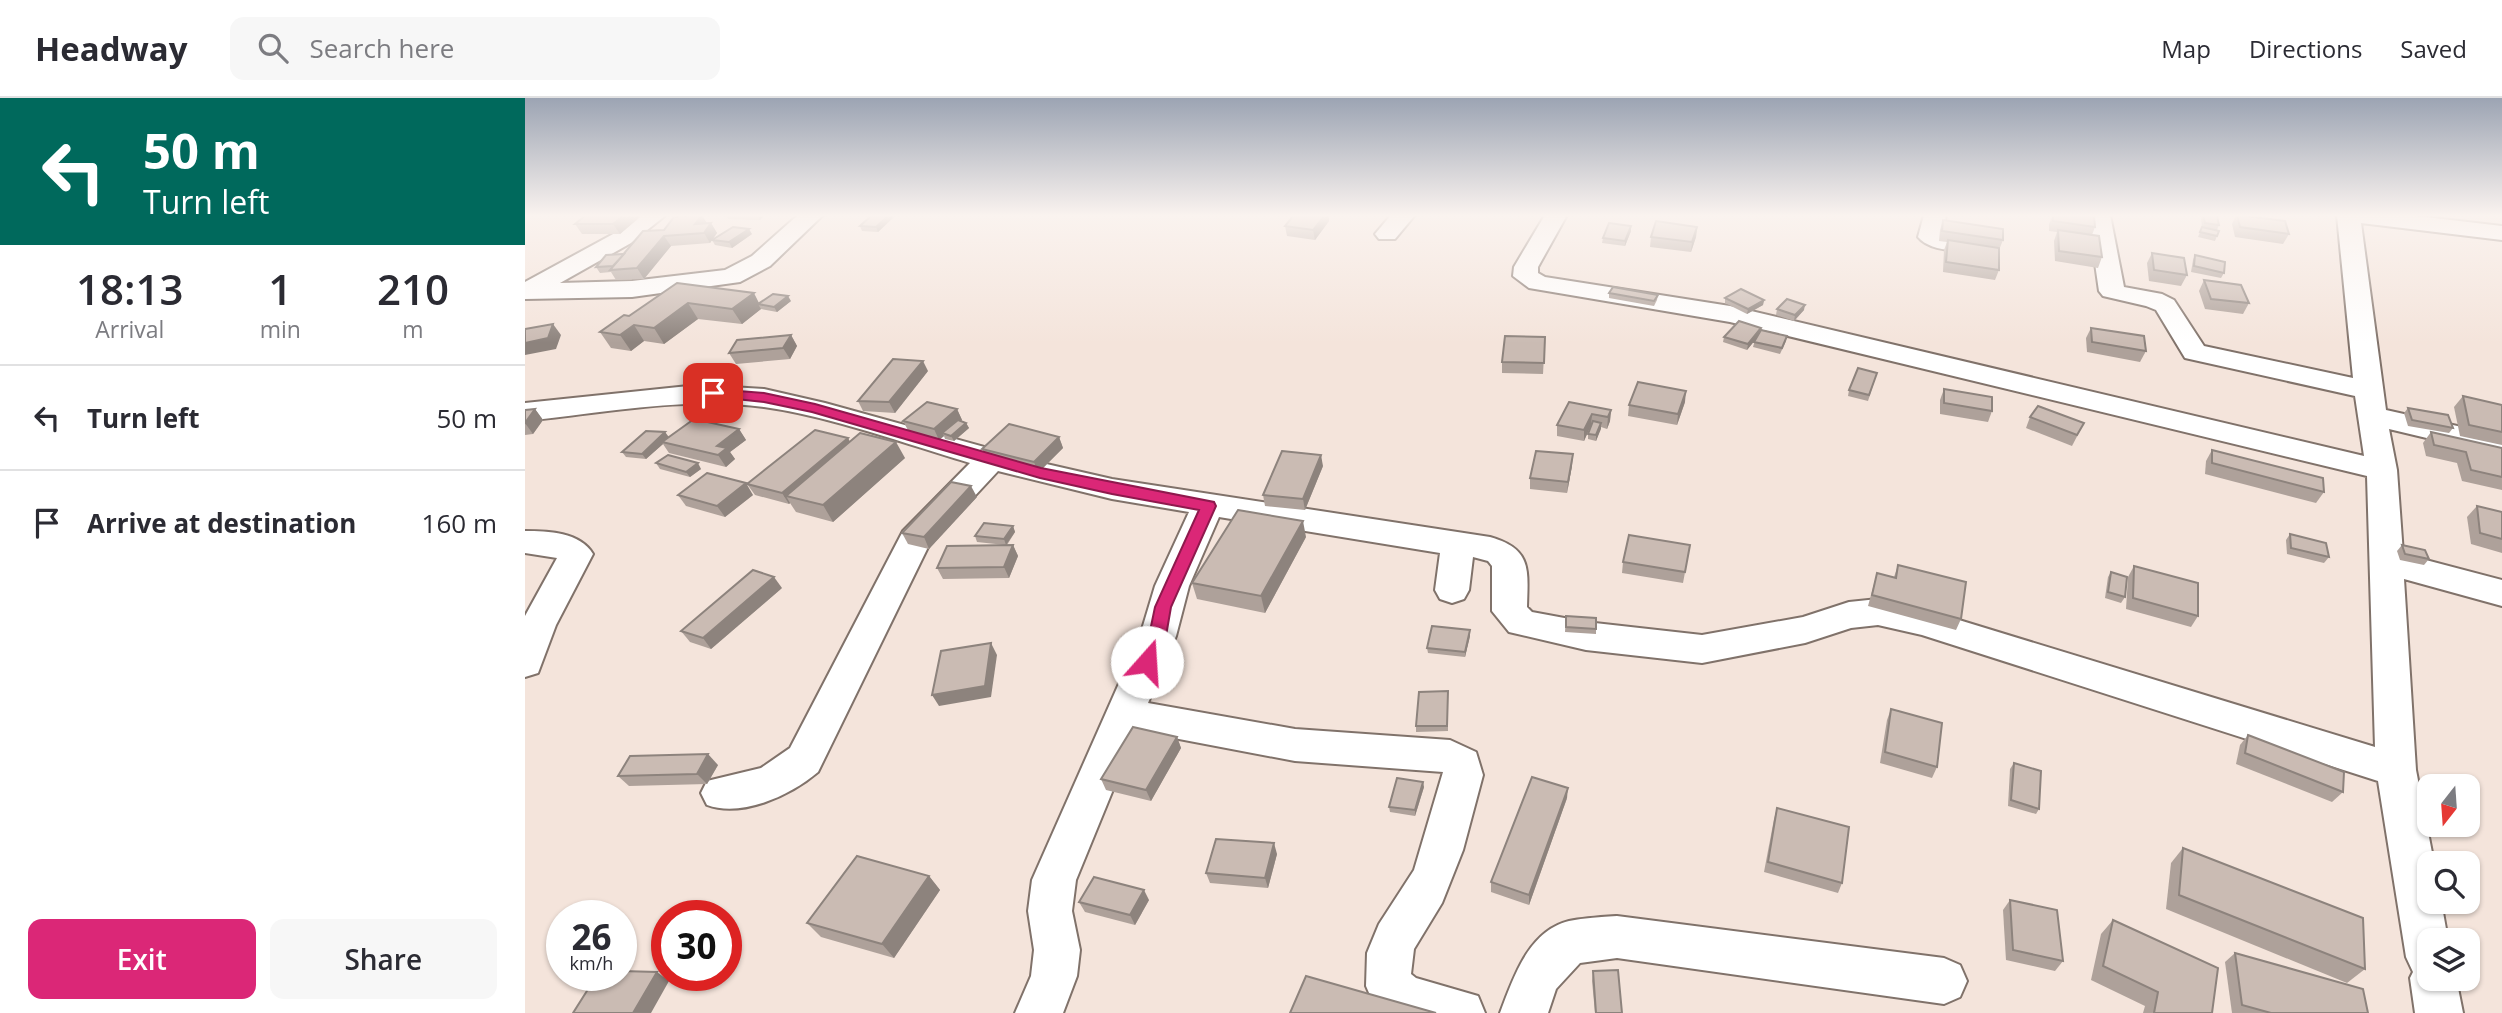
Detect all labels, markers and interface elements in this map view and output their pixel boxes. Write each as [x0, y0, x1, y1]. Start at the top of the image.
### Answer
search box [230, 17, 720, 80]
text: Headway [35, 26, 188, 71]
icon: search [254, 29, 292, 67]
text: Search here [310, 30, 454, 66]
text: Map [2161, 32, 2211, 65]
text: Directions [2249, 32, 2362, 65]
text: Saved [2400, 32, 2467, 65]
text: 50 m [143, 117, 260, 183]
icon: left [28, 126, 119, 217]
text: Turn left [143, 180, 269, 223]
text: 18:13 [76, 260, 184, 317]
text: 1 [268, 260, 292, 317]
text: 210 [377, 260, 449, 317]
text: Arrival [95, 313, 164, 345]
text: min [260, 313, 301, 345]
text: m [402, 313, 424, 345]
pin [683, 363, 743, 423]
icon: arrive [694, 374, 732, 412]
icon: left [28, 399, 66, 437]
text: Turn left [87, 400, 199, 436]
text: 50 m [436, 400, 497, 436]
icon: arrive [28, 504, 66, 542]
text: Arrive at destination [87, 505, 356, 541]
text: 160 m [422, 505, 497, 541]
position arrow [1110, 625, 1184, 699]
north arrow [2417, 774, 2480, 836]
map controls [2417, 774, 2480, 991]
button: search [2417, 851, 2480, 914]
speed limit sign: 30 [651, 900, 742, 991]
text: 26 [571, 913, 612, 960]
button: Exit [28, 919, 256, 999]
button: Share [270, 919, 497, 999]
button: layers [2417, 928, 2480, 991]
text: km/h [570, 951, 613, 975]

